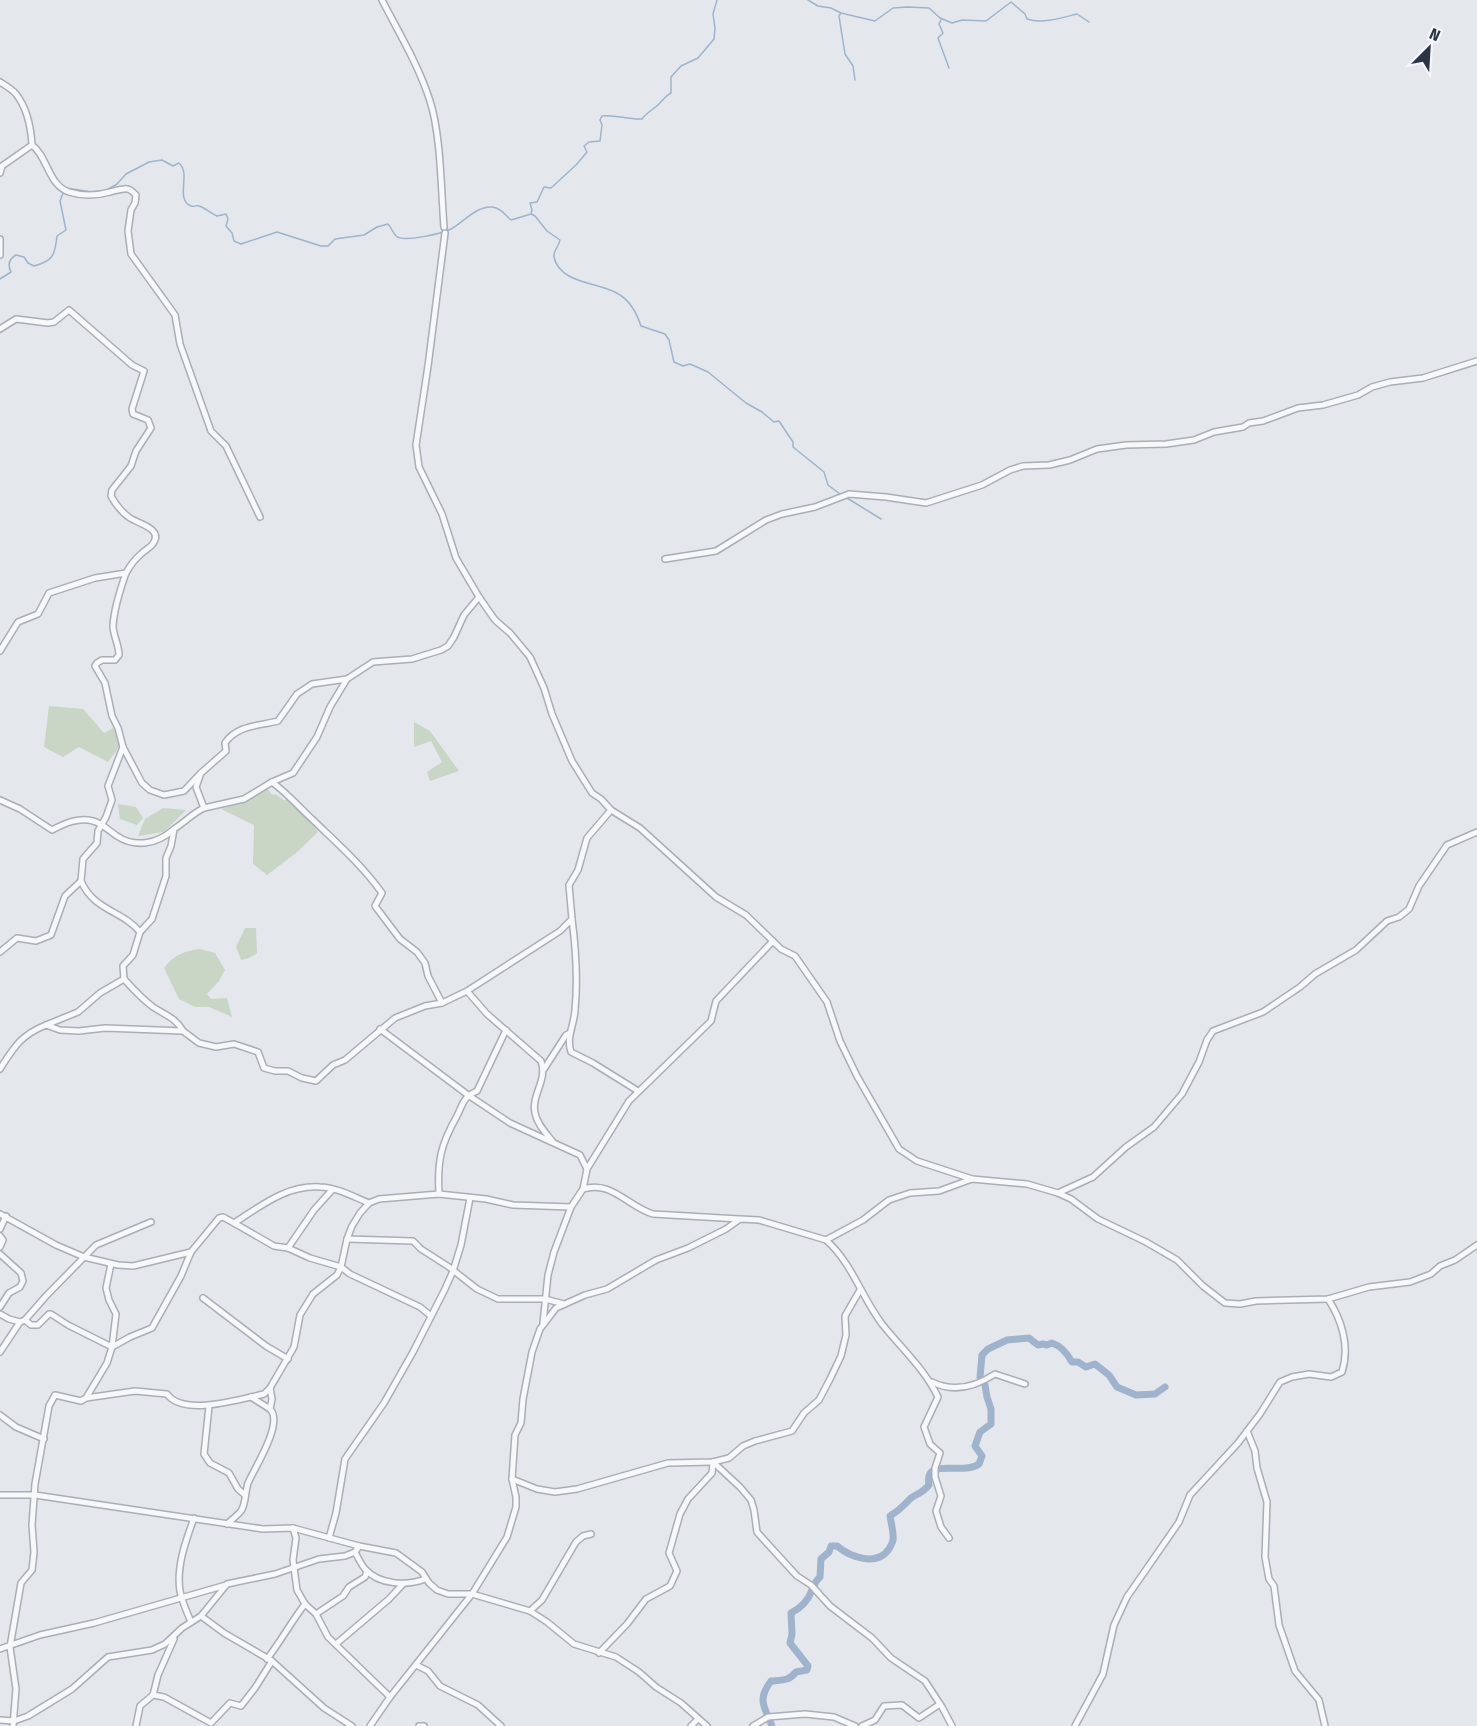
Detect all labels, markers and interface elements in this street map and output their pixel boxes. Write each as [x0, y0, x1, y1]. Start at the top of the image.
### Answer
north arrow [1399, 18, 1459, 78]
text: N [1427, 24, 1443, 45]

